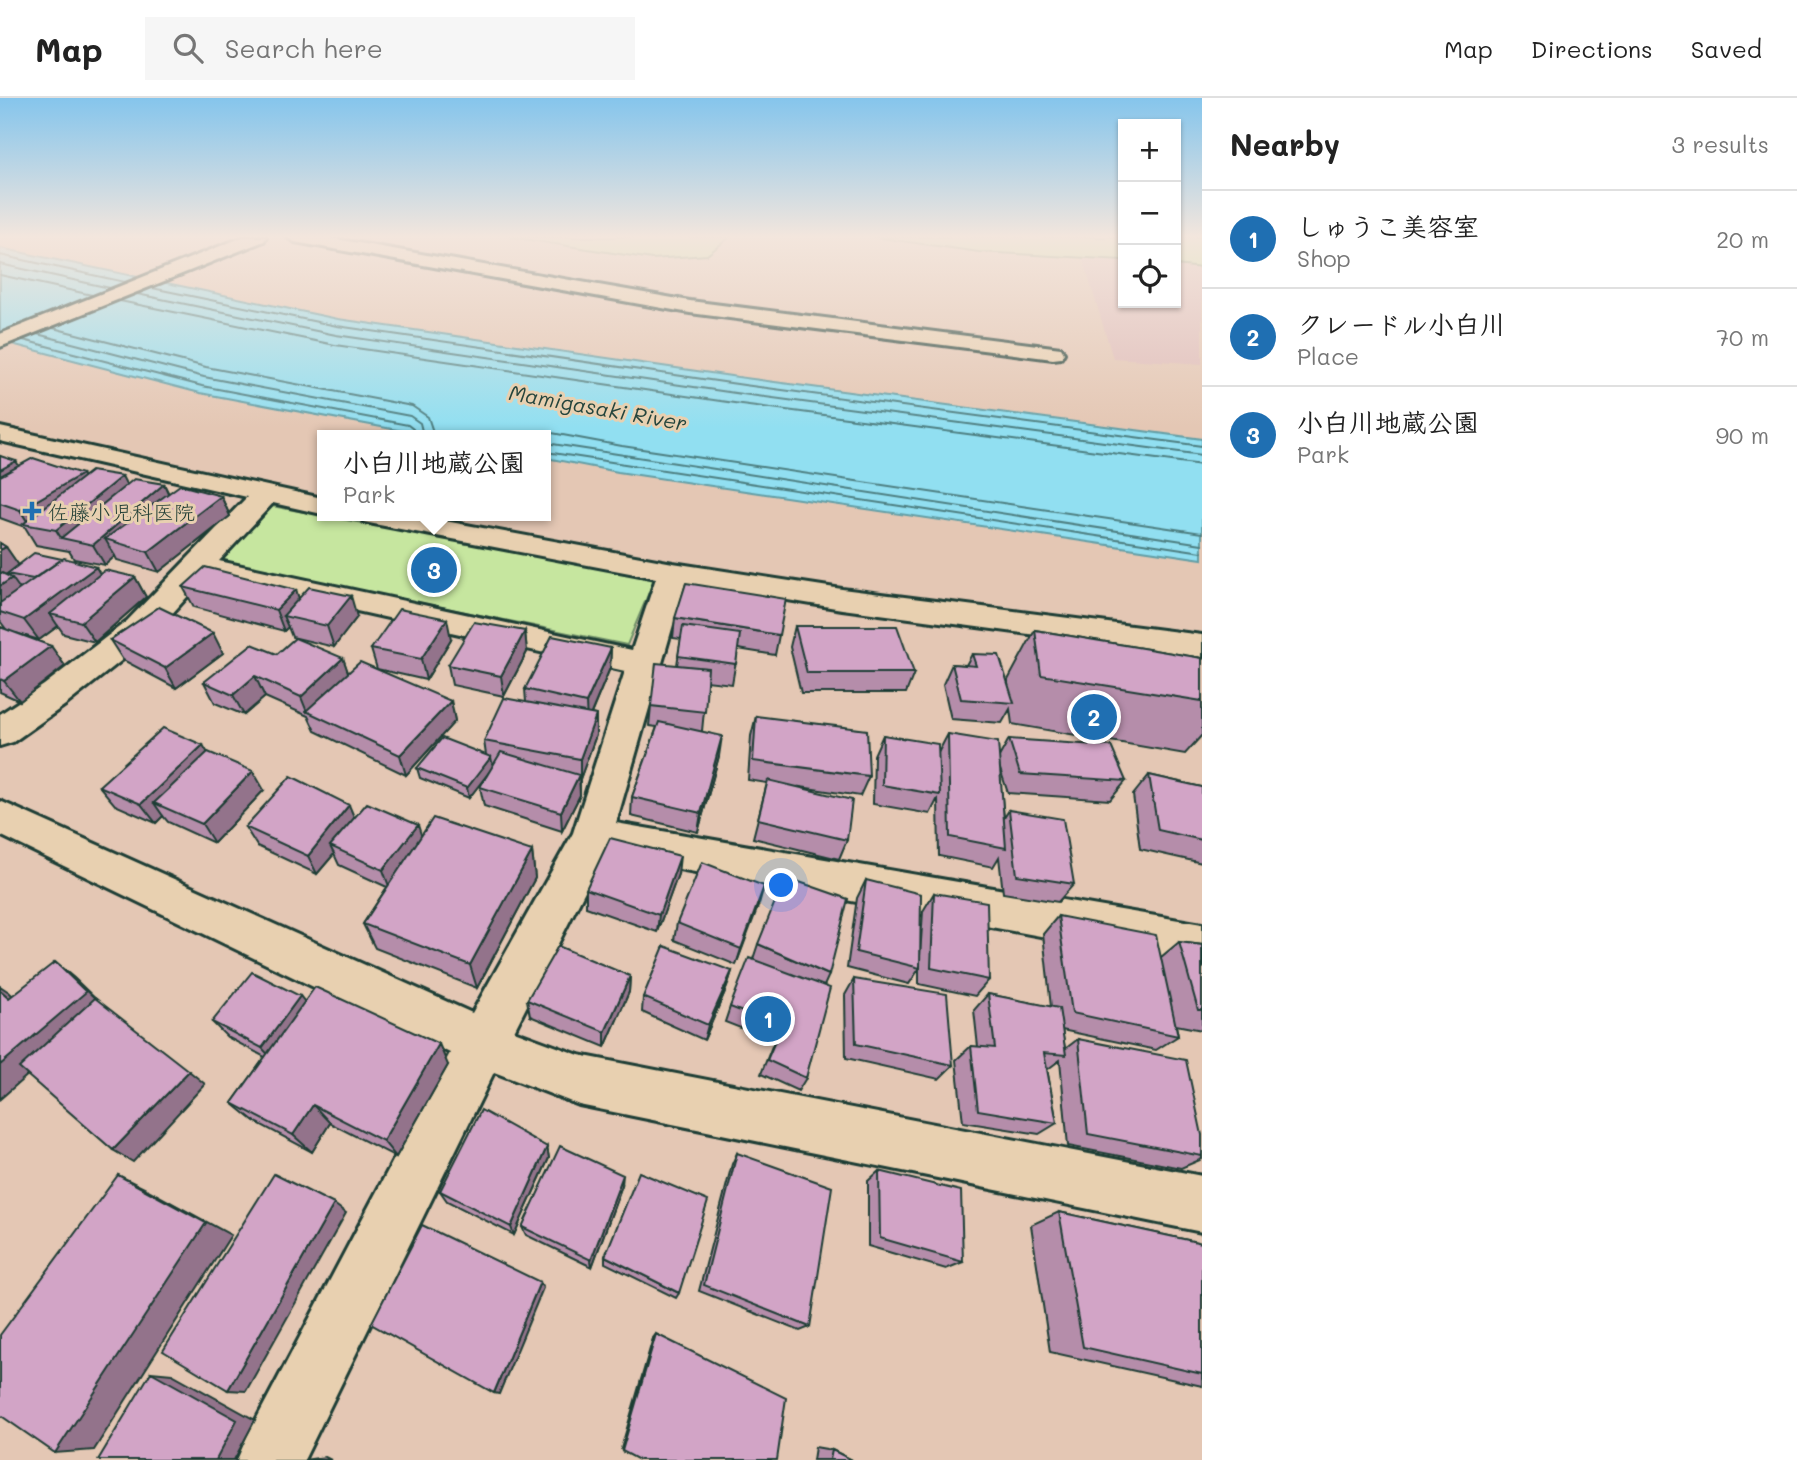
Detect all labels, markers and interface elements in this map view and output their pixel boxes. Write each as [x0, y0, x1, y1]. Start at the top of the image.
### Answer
search box [145, 17, 635, 80]
text: Map [35, 27, 103, 70]
icon: search [169, 29, 207, 67]
text: Search here [225, 31, 383, 65]
text: Map [1444, 33, 1493, 64]
text: Directions [1531, 33, 1653, 64]
text: Saved [1691, 33, 1762, 64]
map controls [1118, 119, 1181, 308]
button: + [1118, 119, 1181, 182]
text: Nearby [1230, 124, 1340, 164]
text: 3 results [1672, 129, 1769, 159]
button: − [1118, 182, 1181, 245]
text: しゅうこ美容室 [1297, 209, 1479, 243]
text: 1 [1248, 224, 1258, 254]
text: 20 m [1716, 224, 1769, 254]
text: Shop [1297, 243, 1351, 273]
button: locate [1118, 245, 1181, 308]
text: クレードル小白川 [1297, 307, 1506, 341]
text: 2 [1247, 322, 1259, 352]
text: 70 m [1716, 322, 1769, 352]
text: Place [1297, 341, 1359, 371]
water label: Mamigasaki River [507, 378, 689, 436]
text: 小白川地蔵公園 [1297, 405, 1479, 439]
text: 3 [1246, 420, 1260, 450]
text: 90 m [1716, 420, 1769, 450]
popup [317, 430, 551, 521]
text: Park [1297, 439, 1349, 469]
text: 小白川地蔵公園 [343, 445, 525, 479]
text: Park [343, 479, 395, 509]
place label: 佐藤小児科医院 [48, 498, 195, 525]
marker: 佐藤小児科医院 [22, 501, 42, 521]
pin: 3 [411, 544, 457, 596]
pin: 2 [1071, 691, 1117, 743]
your location [764, 868, 798, 902]
pin: 1 [745, 993, 791, 1045]

